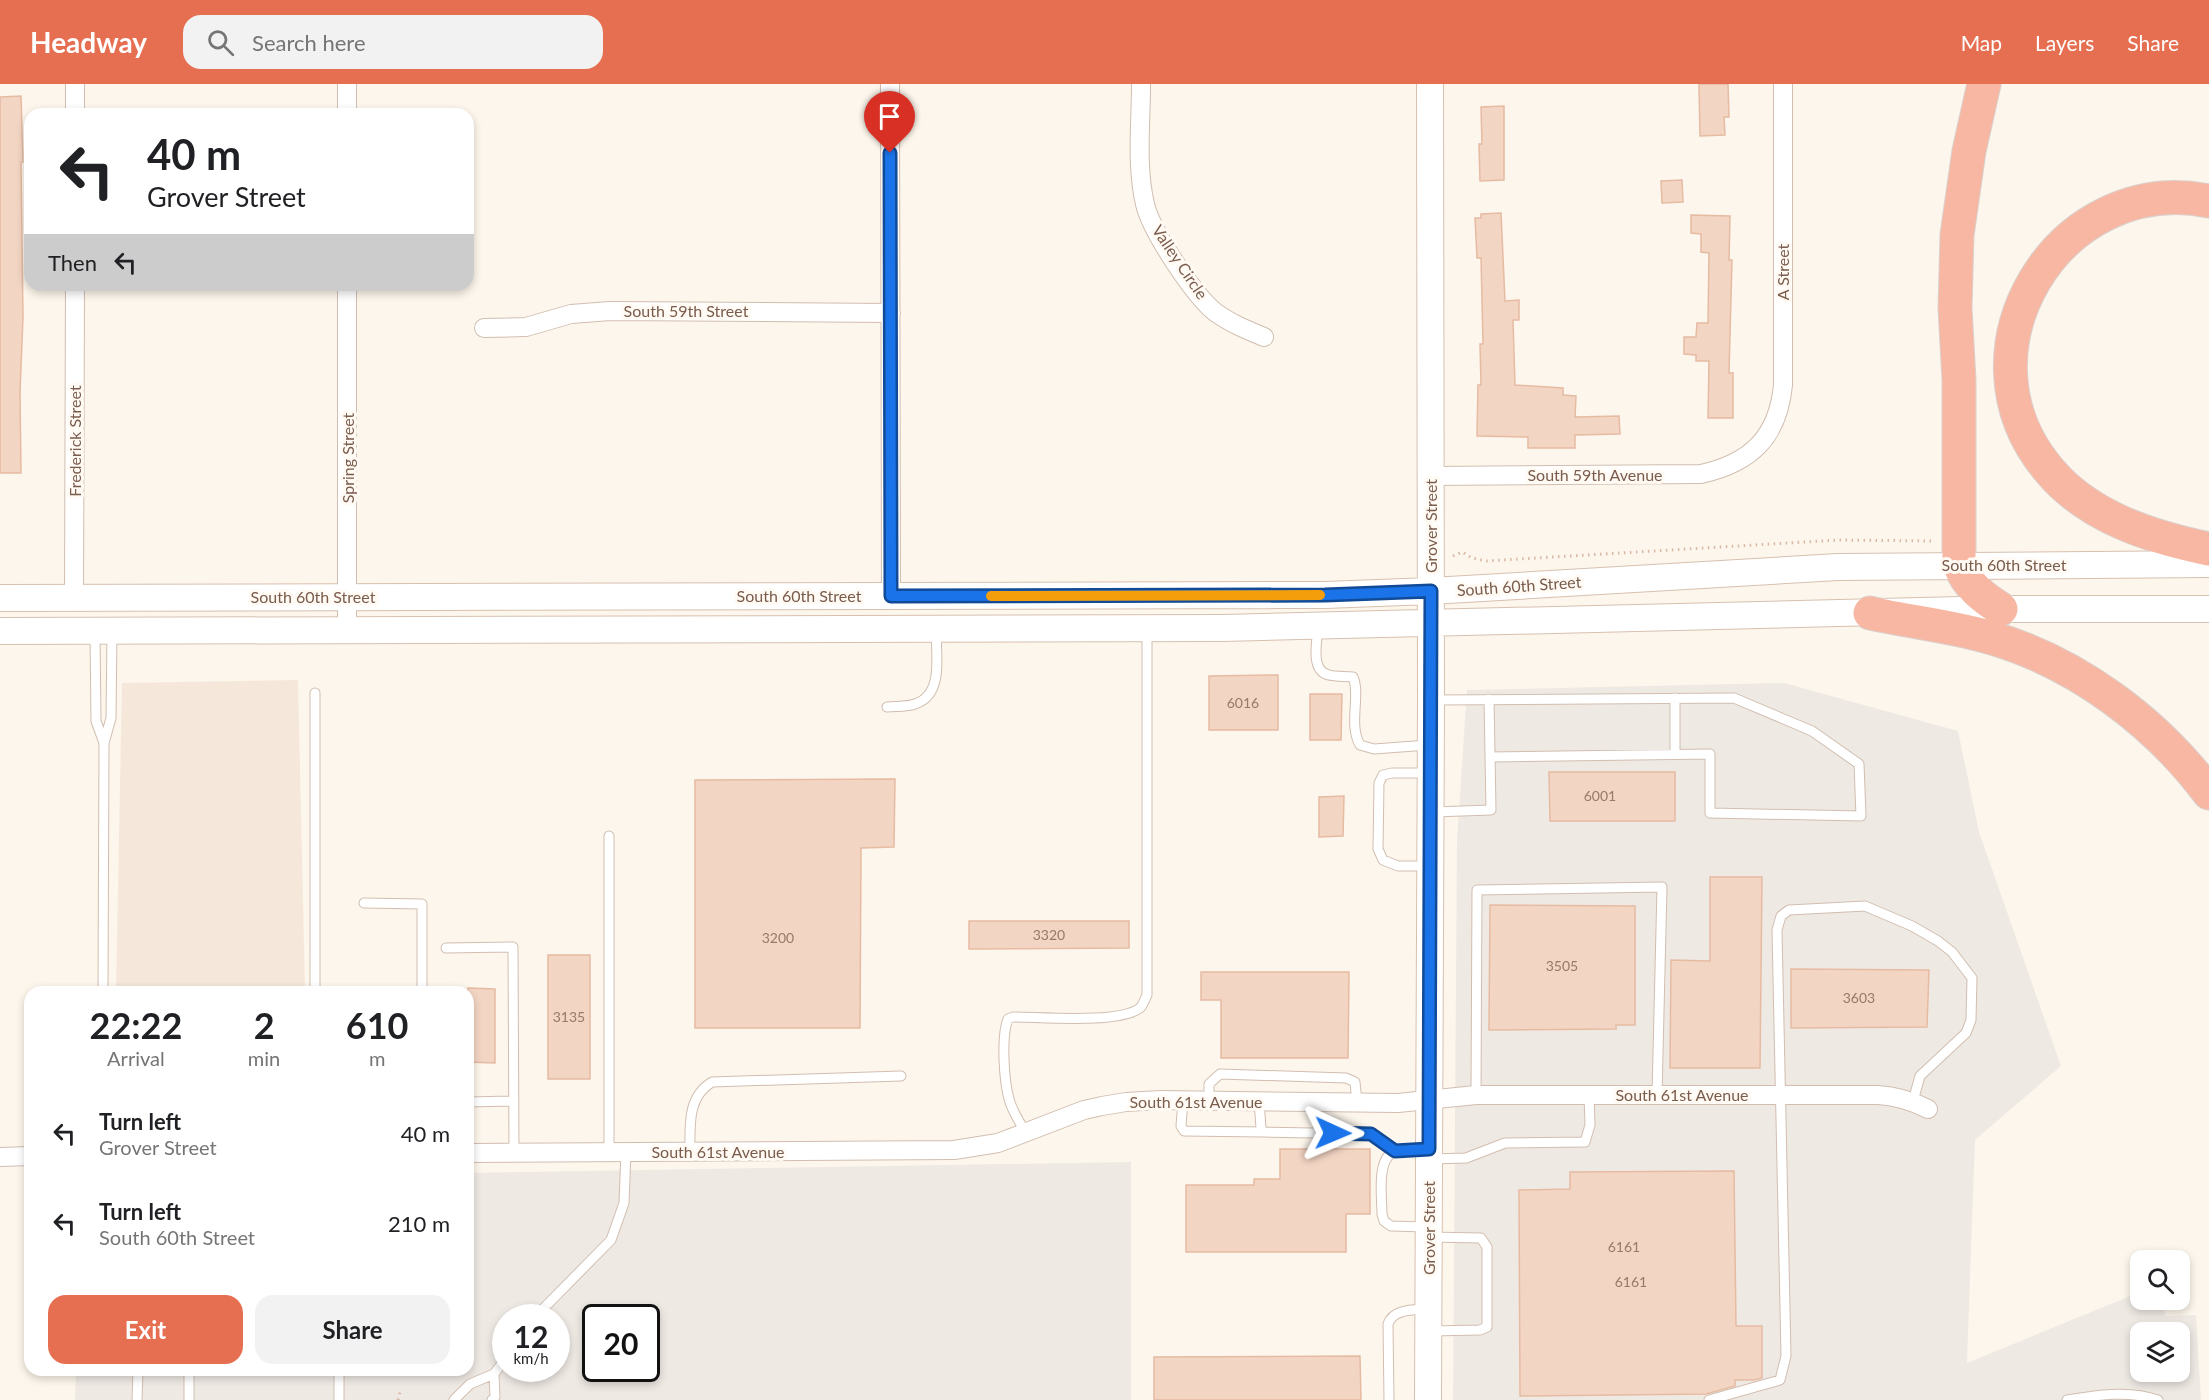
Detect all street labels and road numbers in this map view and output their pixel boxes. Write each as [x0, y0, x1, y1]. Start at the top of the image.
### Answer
street label: Valley Circle [1149, 221, 1212, 302]
street label: A Street [1773, 243, 1792, 300]
street label: South 59th Street [624, 301, 749, 320]
street label: Frederick Street [65, 385, 84, 497]
street label: Spring Street [338, 412, 357, 503]
street label: South 59th Avenue [1527, 465, 1663, 484]
street label: Grover Street [1421, 479, 1440, 573]
street label: South 60th Street [1942, 555, 2067, 574]
street label: South 60th Street [1456, 572, 1582, 599]
street label: South 60th Street [737, 586, 862, 605]
street label: South 60th Street [251, 587, 376, 606]
street label: South 61st Avenue [1615, 1085, 1749, 1104]
street label: South 61st Avenue [1129, 1092, 1263, 1111]
street label: South 61st Avenue [651, 1142, 785, 1161]
street label: Grover Street [1419, 1181, 1438, 1275]

